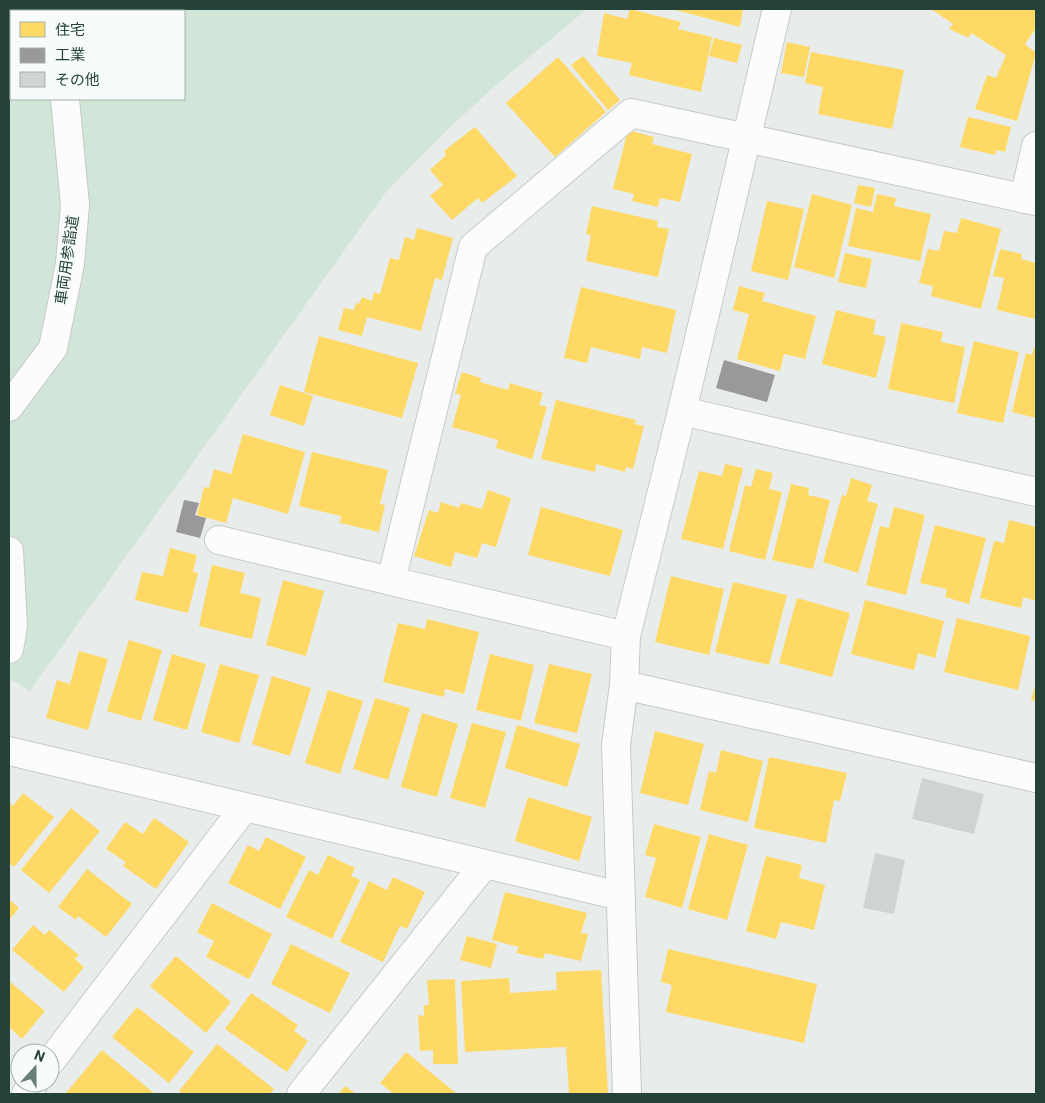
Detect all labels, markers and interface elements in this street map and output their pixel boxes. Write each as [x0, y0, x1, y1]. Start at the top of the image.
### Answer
legend [10, 10, 185, 100]
text: 住宅 [55, 21, 85, 39]
text: 工業 [55, 46, 85, 64]
text: その他 [55, 71, 100, 89]
street label: 車両用参詣道 [52, 214, 82, 306]
north arrow [10, 1043, 60, 1093]
text: N [32, 1047, 47, 1065]

